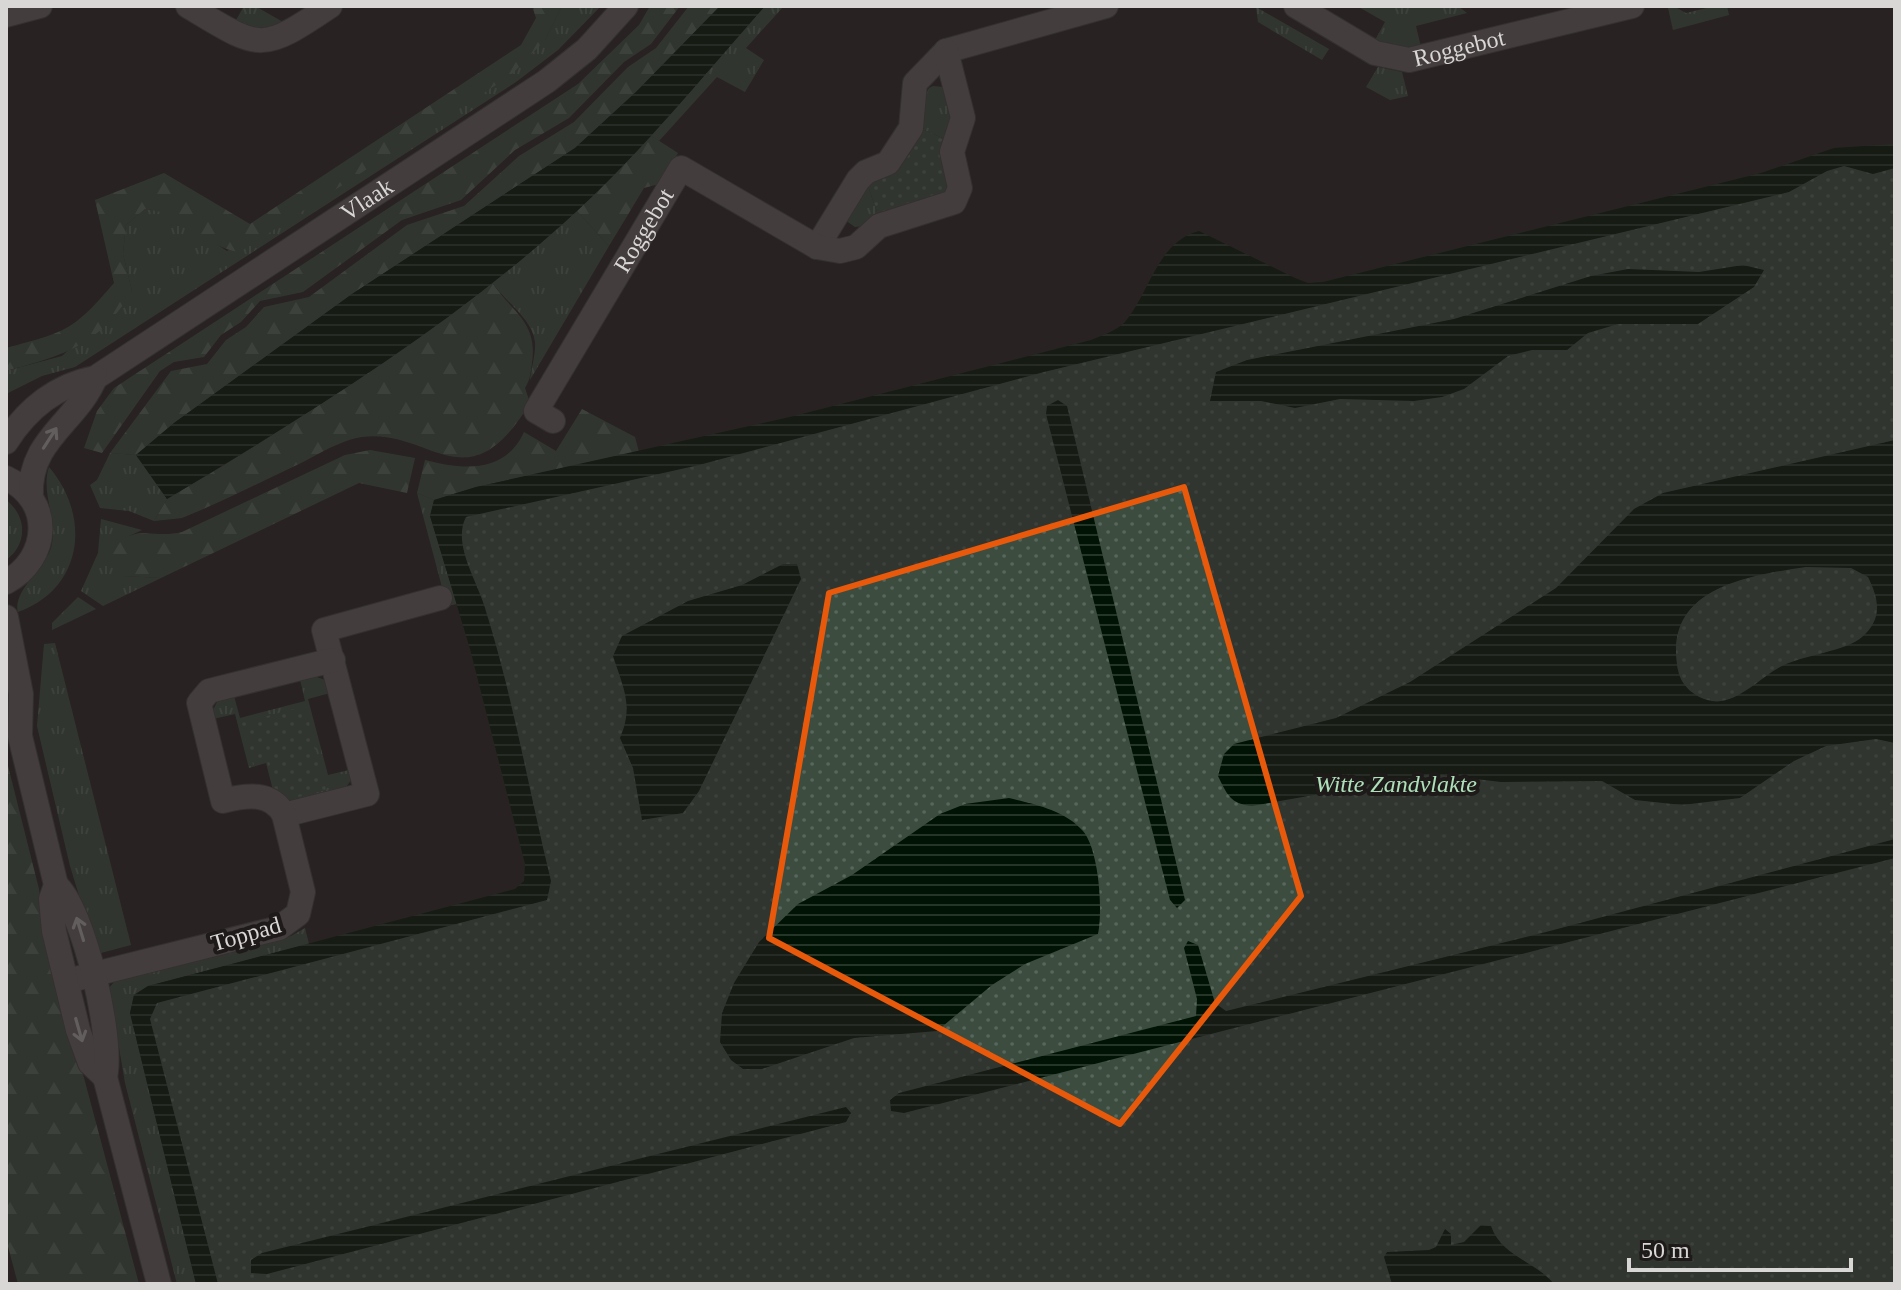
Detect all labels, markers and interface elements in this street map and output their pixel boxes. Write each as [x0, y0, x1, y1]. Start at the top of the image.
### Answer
street label: Roggebot [1410, 24, 1508, 72]
street label: Vlaak [336, 173, 398, 226]
street label: Roggebot [609, 183, 679, 277]
one-way arrow [43, 427, 59, 450]
park label: Witte Zandvlakte [1315, 771, 1477, 797]
street label: Toppad [208, 912, 284, 956]
one-way arrow [72, 917, 86, 942]
one-way arrow [72, 1017, 87, 1043]
scale bar [1629, 1222, 1851, 1272]
text: 50 m [1641, 1237, 1690, 1263]

